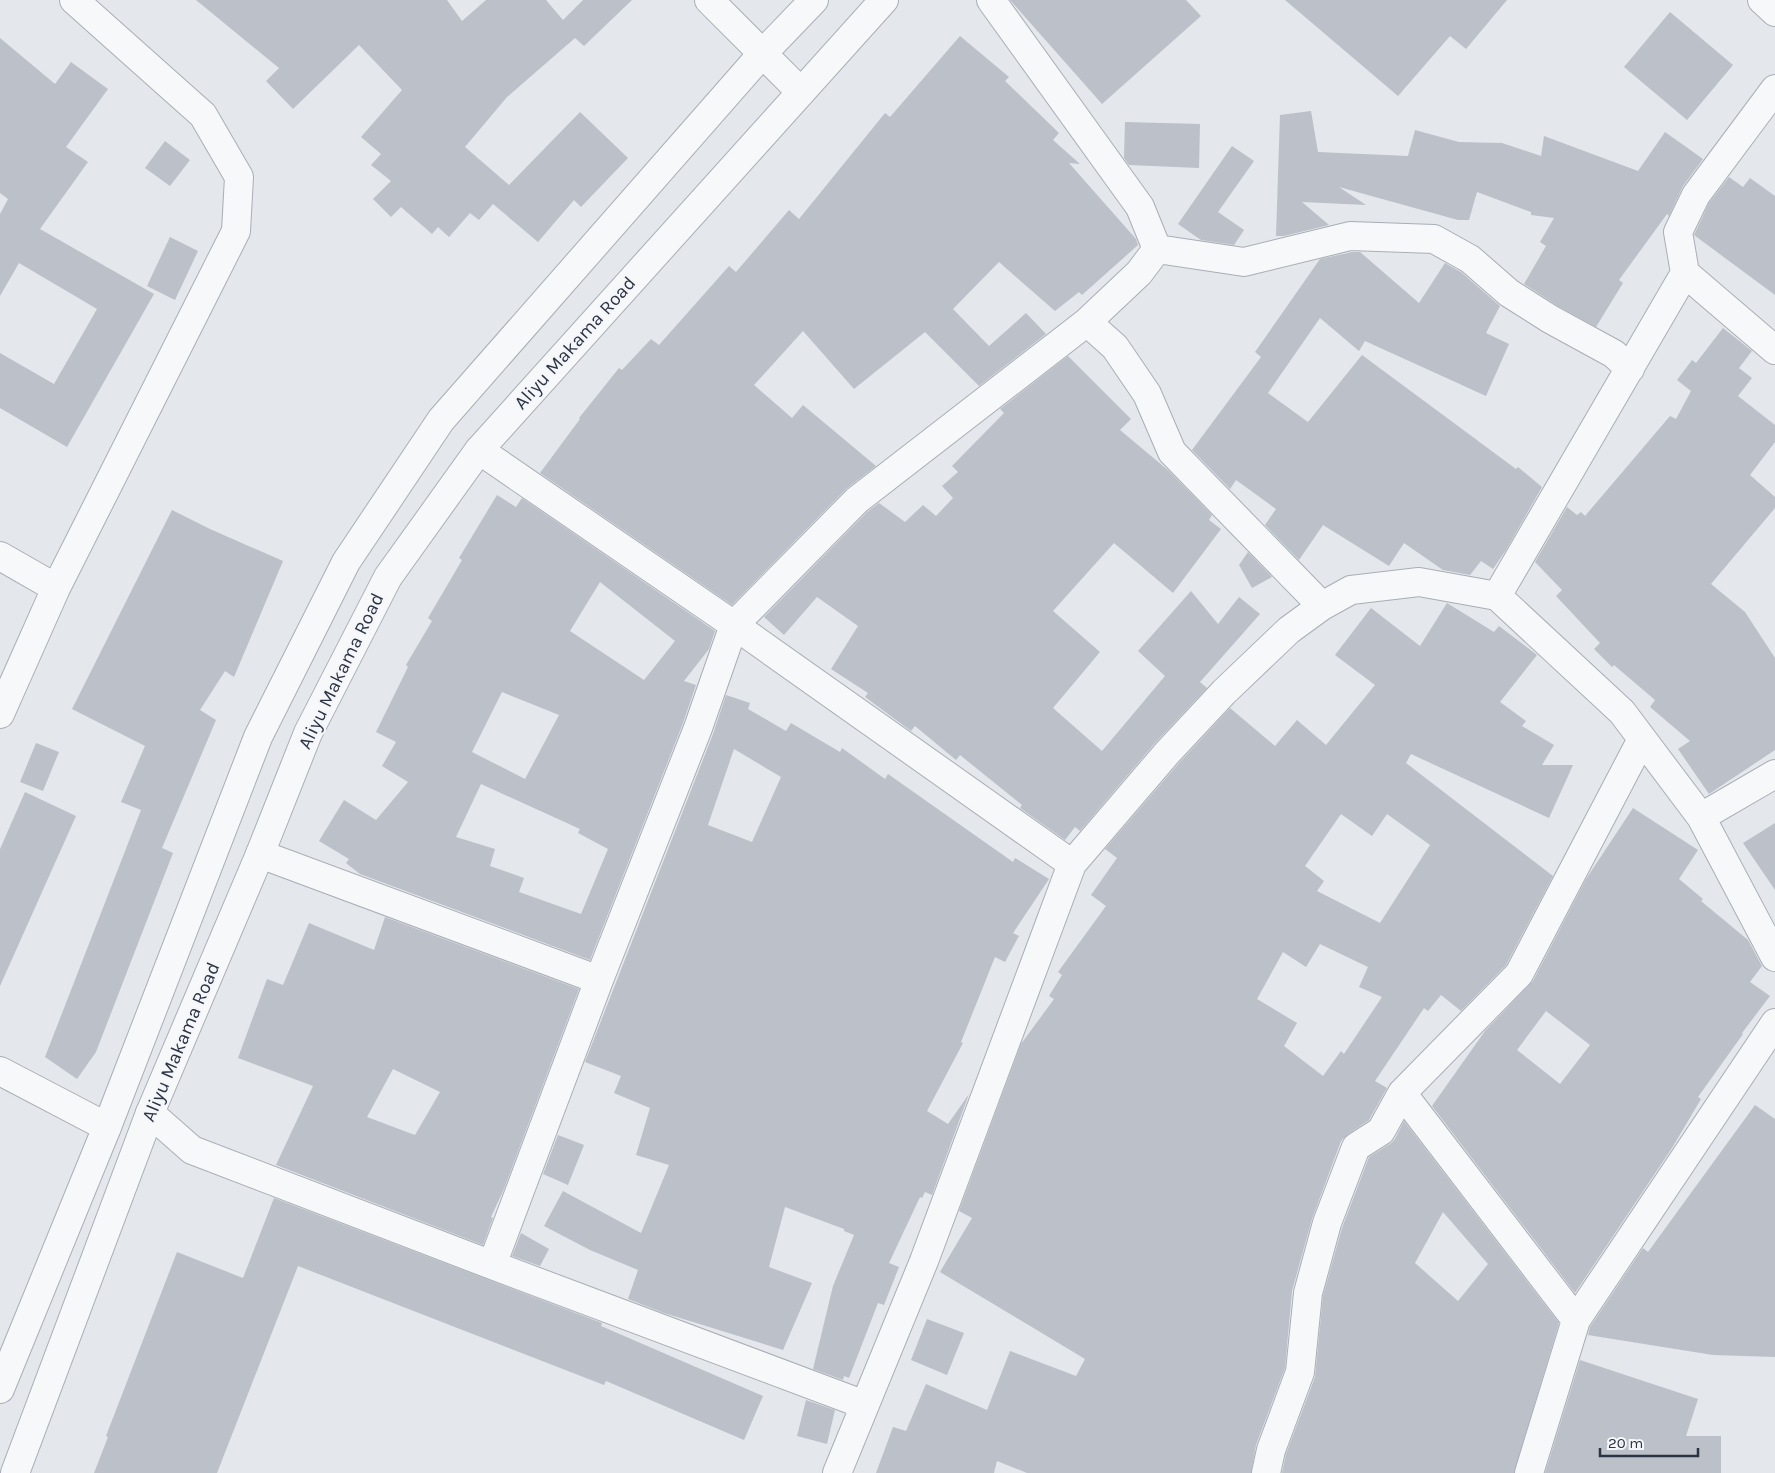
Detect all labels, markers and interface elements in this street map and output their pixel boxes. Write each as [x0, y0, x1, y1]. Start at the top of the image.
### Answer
street label: Aliyu Makama Road [510, 272, 640, 414]
street label: Aliyu Makama Road [294, 589, 388, 753]
street label: Aliyu Makama Road [137, 959, 225, 1125]
scale bar [1600, 1426, 1698, 1458]
text: 20 m [1608, 1434, 1643, 1452]

